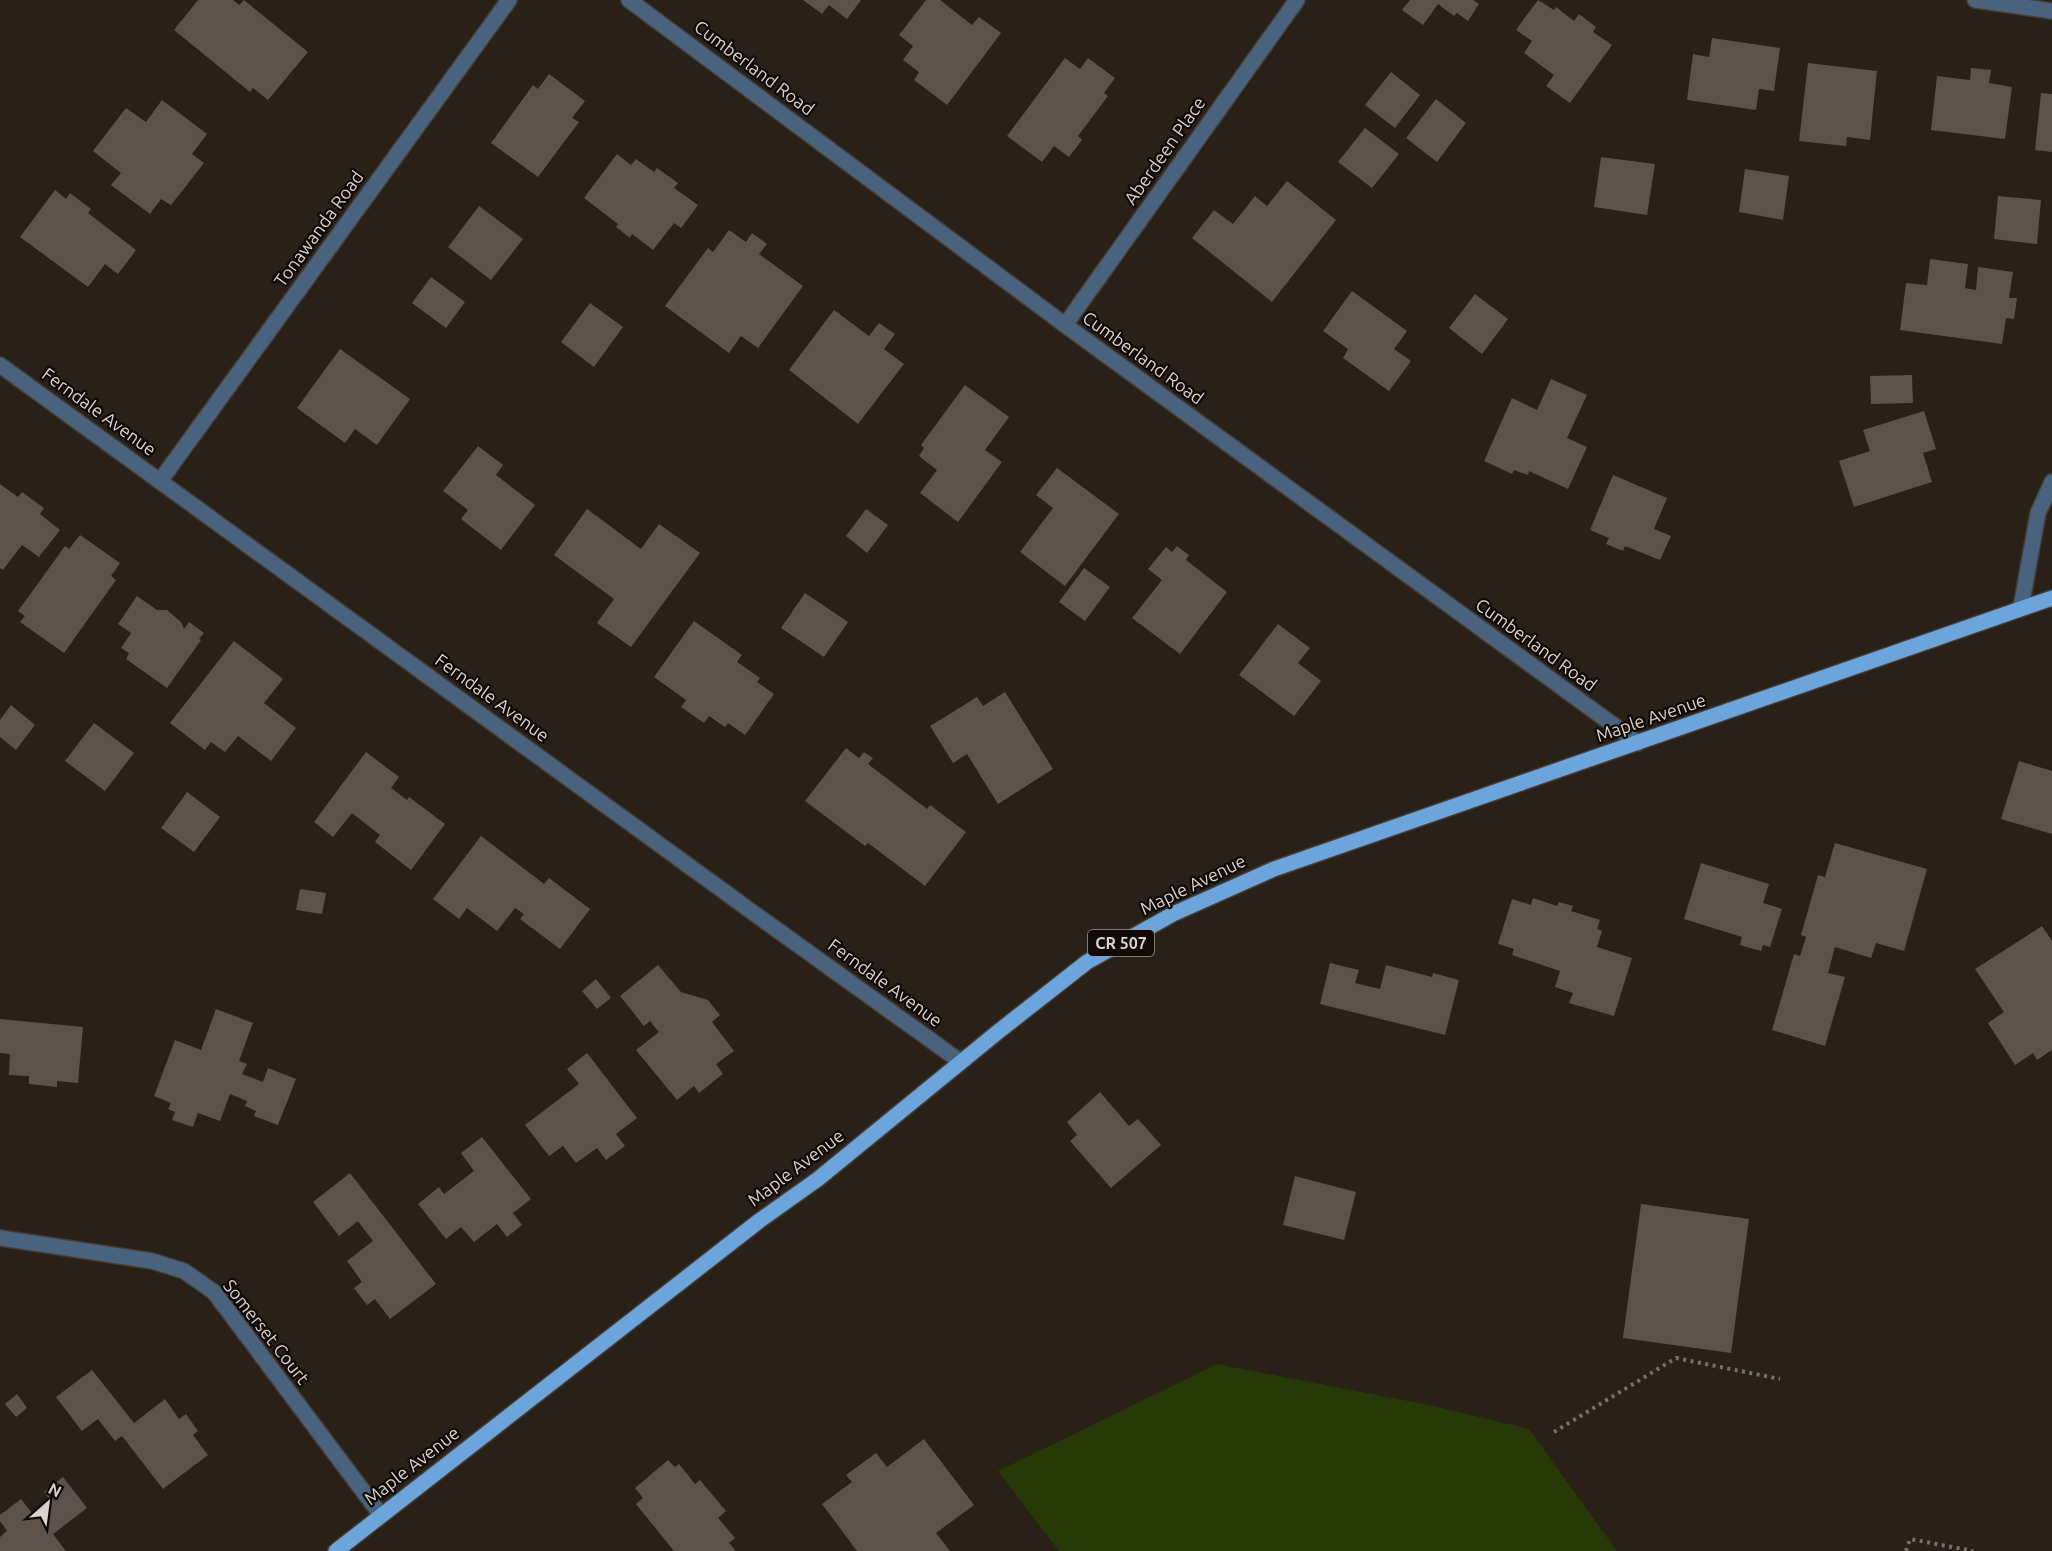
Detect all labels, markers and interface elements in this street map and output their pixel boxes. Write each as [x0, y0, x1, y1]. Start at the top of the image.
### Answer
street label: Cumberland Road [691, 16, 818, 119]
street label: Aberdeen Place [1120, 93, 1209, 208]
street label: Tonawanda Road [270, 167, 367, 290]
street label: Cumberland Road [1079, 307, 1208, 408]
street label: Ferndale Avenue [39, 363, 160, 459]
street label: Cumberland Road [1472, 594, 1601, 695]
street label: Ferndale Avenue [432, 649, 553, 745]
street label: Maple Avenue [1593, 689, 1708, 745]
street label: Maple Avenue [1137, 850, 1249, 918]
road number: CR 507 [1088, 930, 1154, 956]
street label: Ferndale Avenue [825, 934, 946, 1030]
street label: Maple Avenue [744, 1125, 847, 1210]
street label: Somerset Court [220, 1275, 314, 1388]
street label: Maple Avenue [360, 1422, 463, 1508]
north arrow [18, 1473, 78, 1533]
text: N [46, 1479, 65, 1501]

